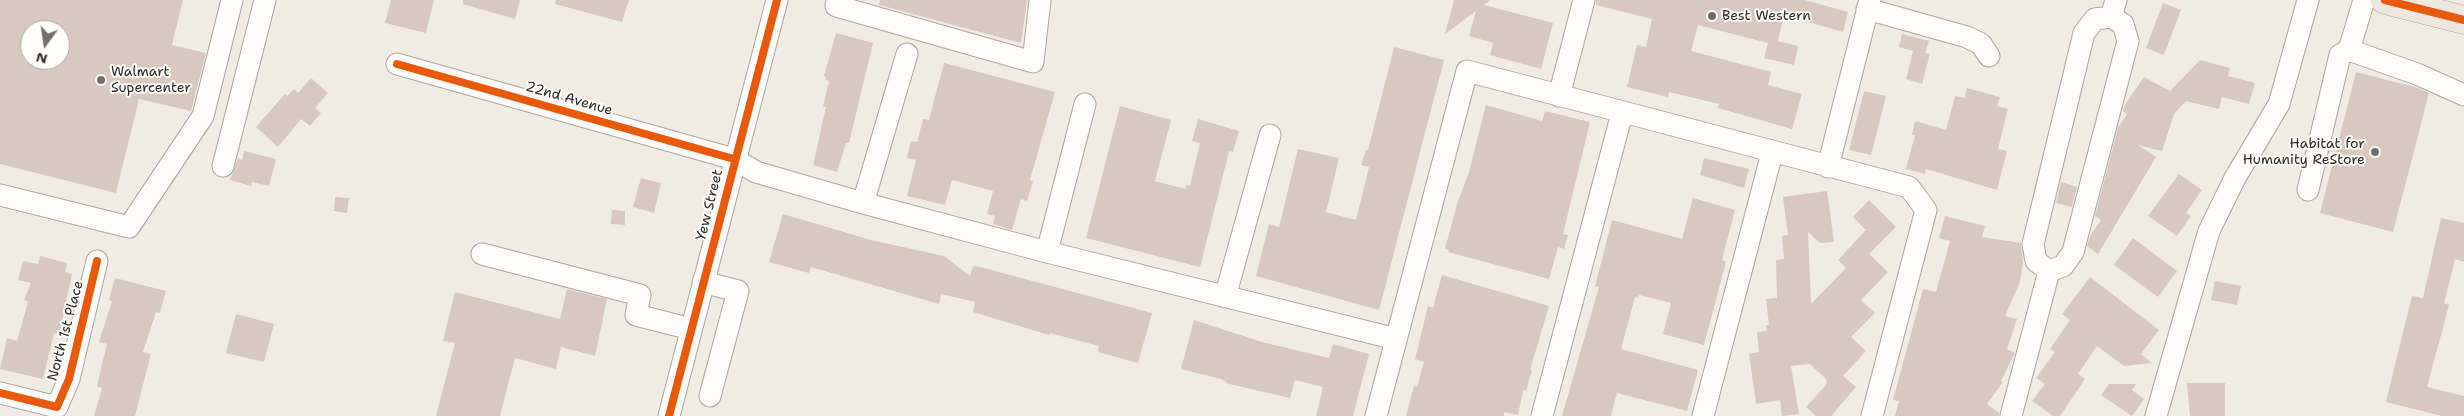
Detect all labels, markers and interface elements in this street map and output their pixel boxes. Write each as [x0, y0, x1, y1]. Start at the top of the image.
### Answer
place label: Best Western [1722, 8, 1811, 24]
marker: Best Western [1706, 10, 1718, 22]
north arrow [20, 20, 70, 70]
text: N [34, 49, 49, 69]
place label: Walmart Supercenter [111, 64, 191, 96]
marker: Walmart Supercenter [95, 74, 107, 86]
street label: 22nd Avenue [523, 79, 615, 119]
place label: Habitat for Humanity ReStore [2243, 136, 2365, 168]
marker: Habitat for Humanity ReStore [2369, 146, 2381, 158]
street label: Yew Street [693, 168, 727, 242]
street label: North 1st Place [45, 279, 87, 383]

